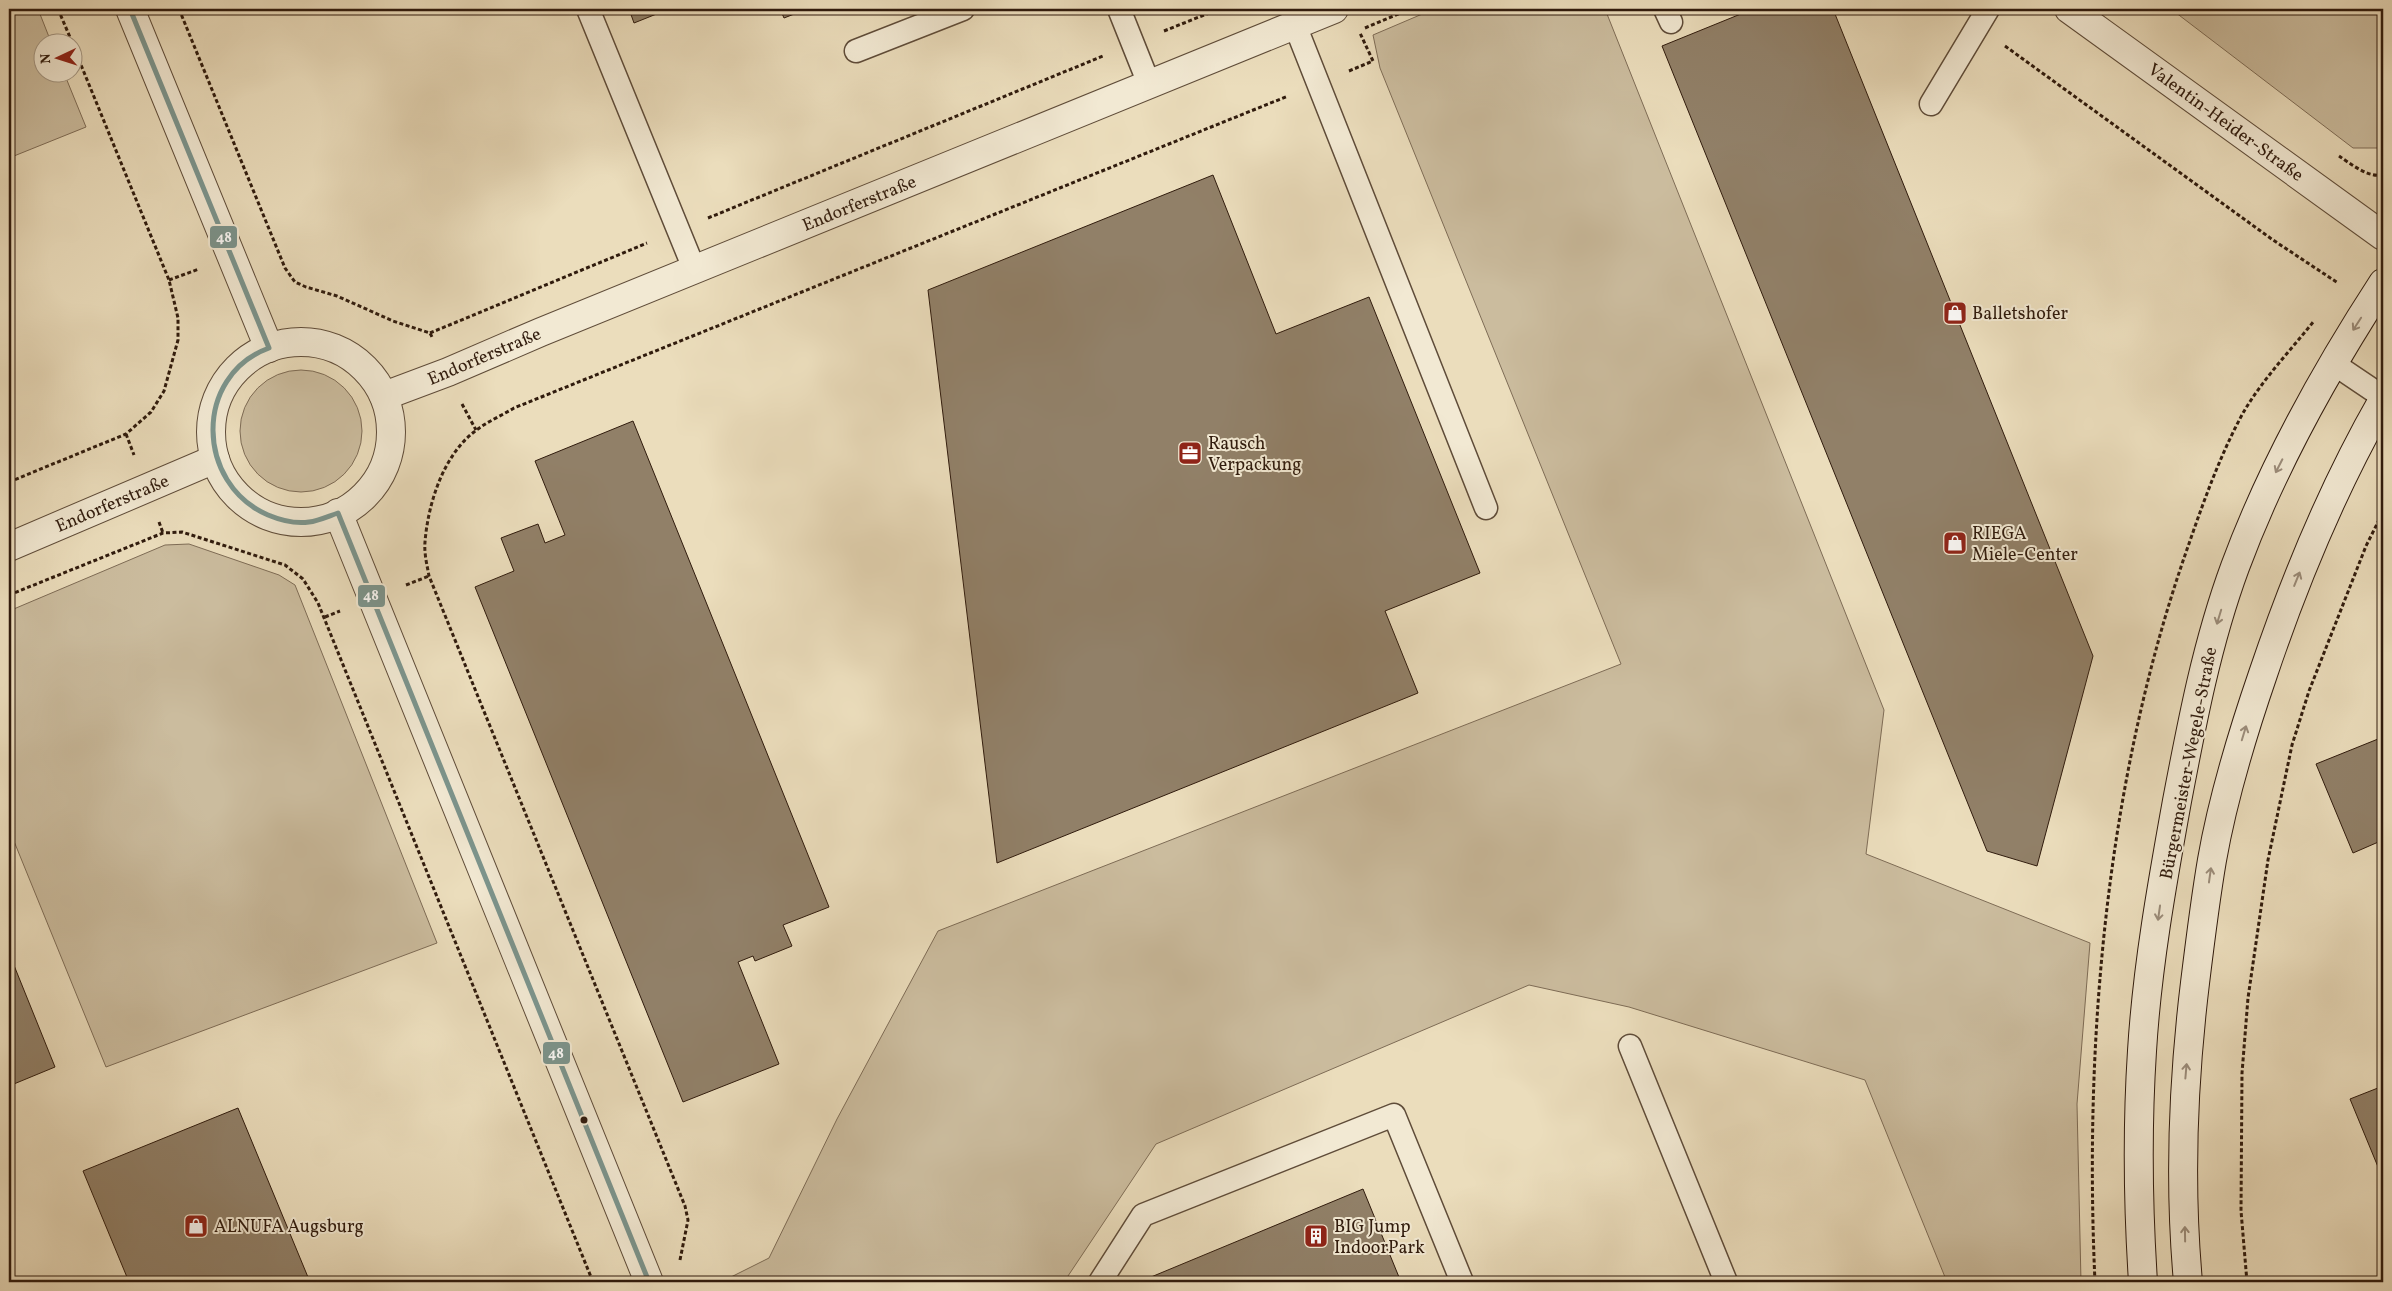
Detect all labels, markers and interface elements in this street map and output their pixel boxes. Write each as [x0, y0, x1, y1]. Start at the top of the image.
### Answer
north arrow [32, 32, 82, 82]
text: N [37, 53, 56, 65]
street label: Valentin-Heider-Straße [2142, 58, 2308, 188]
street label: Endorferstraße [799, 170, 920, 239]
line badge: 48 [209, 225, 238, 249]
text: 48 [216, 229, 232, 248]
shop icon: Balletshofer [1942, 300, 1968, 326]
place label: Balletshofer [1972, 302, 2068, 327]
one-way arrow [2352, 317, 2362, 331]
street label: Endorferstraße [424, 322, 545, 393]
place label: Rausch Verpackung [1208, 432, 1302, 478]
office icon: Rausch Verpackung [1177, 440, 1203, 466]
one-way arrow [2274, 459, 2284, 474]
street label: Endorferstraße [52, 469, 173, 540]
place label: RIEGA Miele-Center [1972, 522, 2078, 568]
shop icon: RIEGA Miele-Center [1942, 530, 1968, 556]
one-way arrow [2293, 572, 2303, 587]
line badge: 48 [357, 584, 386, 608]
text: 48 [363, 587, 379, 606]
one-way arrow [2214, 609, 2224, 625]
street label: Bürgermeister-Wegele-Straße [2155, 645, 2224, 882]
one-way arrow [2239, 725, 2249, 741]
one-way arrow [2205, 867, 2215, 883]
one-way arrow [2153, 905, 2163, 921]
line badge: 48 [542, 1041, 571, 1065]
text: 48 [548, 1045, 564, 1064]
one-way arrow [2181, 1064, 2191, 1080]
unlabelled marker [579, 1115, 589, 1125]
shop icon: ALNUFA Augsburg [183, 1213, 209, 1239]
place label: ALNUFA Augsburg [214, 1215, 364, 1240]
place label: BIG Jump IndoorPark [1334, 1215, 1425, 1261]
building icon: BIG Jump IndoorPark [1303, 1223, 1329, 1249]
one-way arrow [2180, 1226, 2189, 1242]

